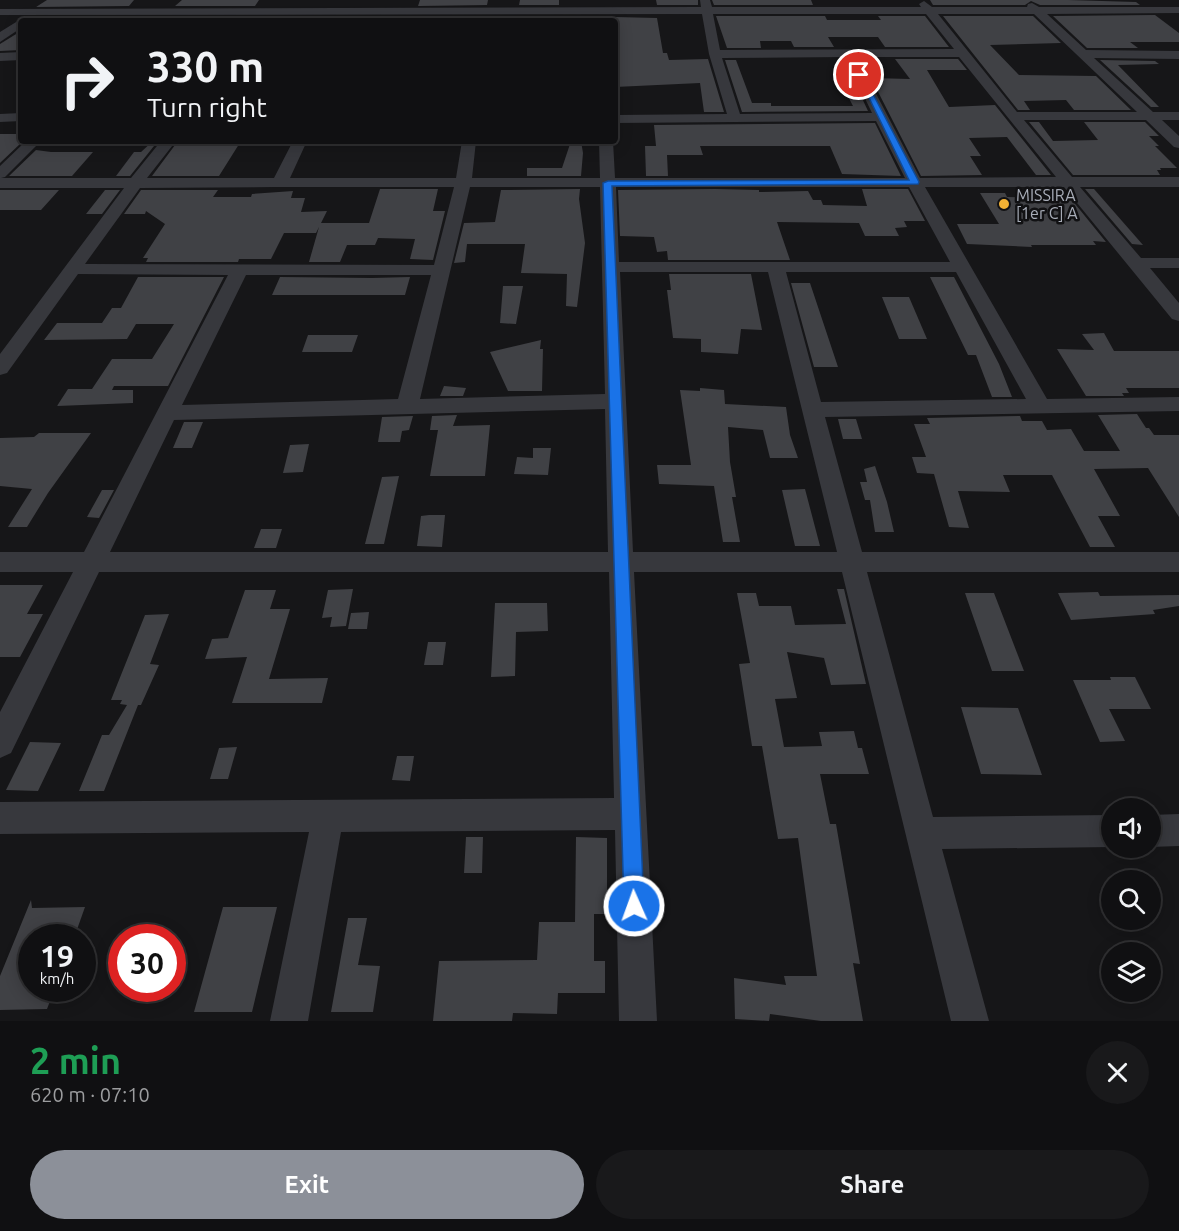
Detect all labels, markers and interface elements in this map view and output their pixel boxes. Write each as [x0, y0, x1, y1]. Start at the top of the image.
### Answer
icon: right [48, 42, 126, 120]
text: 330 m [147, 43, 264, 90]
pin [833, 49, 884, 100]
icon: arrive [842, 58, 875, 91]
text: Turn right [147, 92, 267, 122]
place label: MISSIRA [1er C] A [1016, 186, 1078, 222]
marker: MISSIRA [1er C] A [997, 197, 1011, 211]
map controls [1101, 798, 1161, 1002]
button: sound [1101, 798, 1161, 858]
button: search [1101, 870, 1161, 930]
position arrow [602, 874, 666, 938]
speed limit sign: 30 [108, 924, 186, 1002]
text: 19 [40, 939, 74, 973]
button: layers [1101, 942, 1161, 1002]
text: km/h [40, 970, 74, 987]
text: 2 min [30, 1040, 121, 1081]
button: close [1086, 1041, 1149, 1104]
text: 620 m · 07:10 [30, 1083, 150, 1106]
button: Exit [30, 1150, 584, 1219]
button: Share [596, 1150, 1149, 1219]

